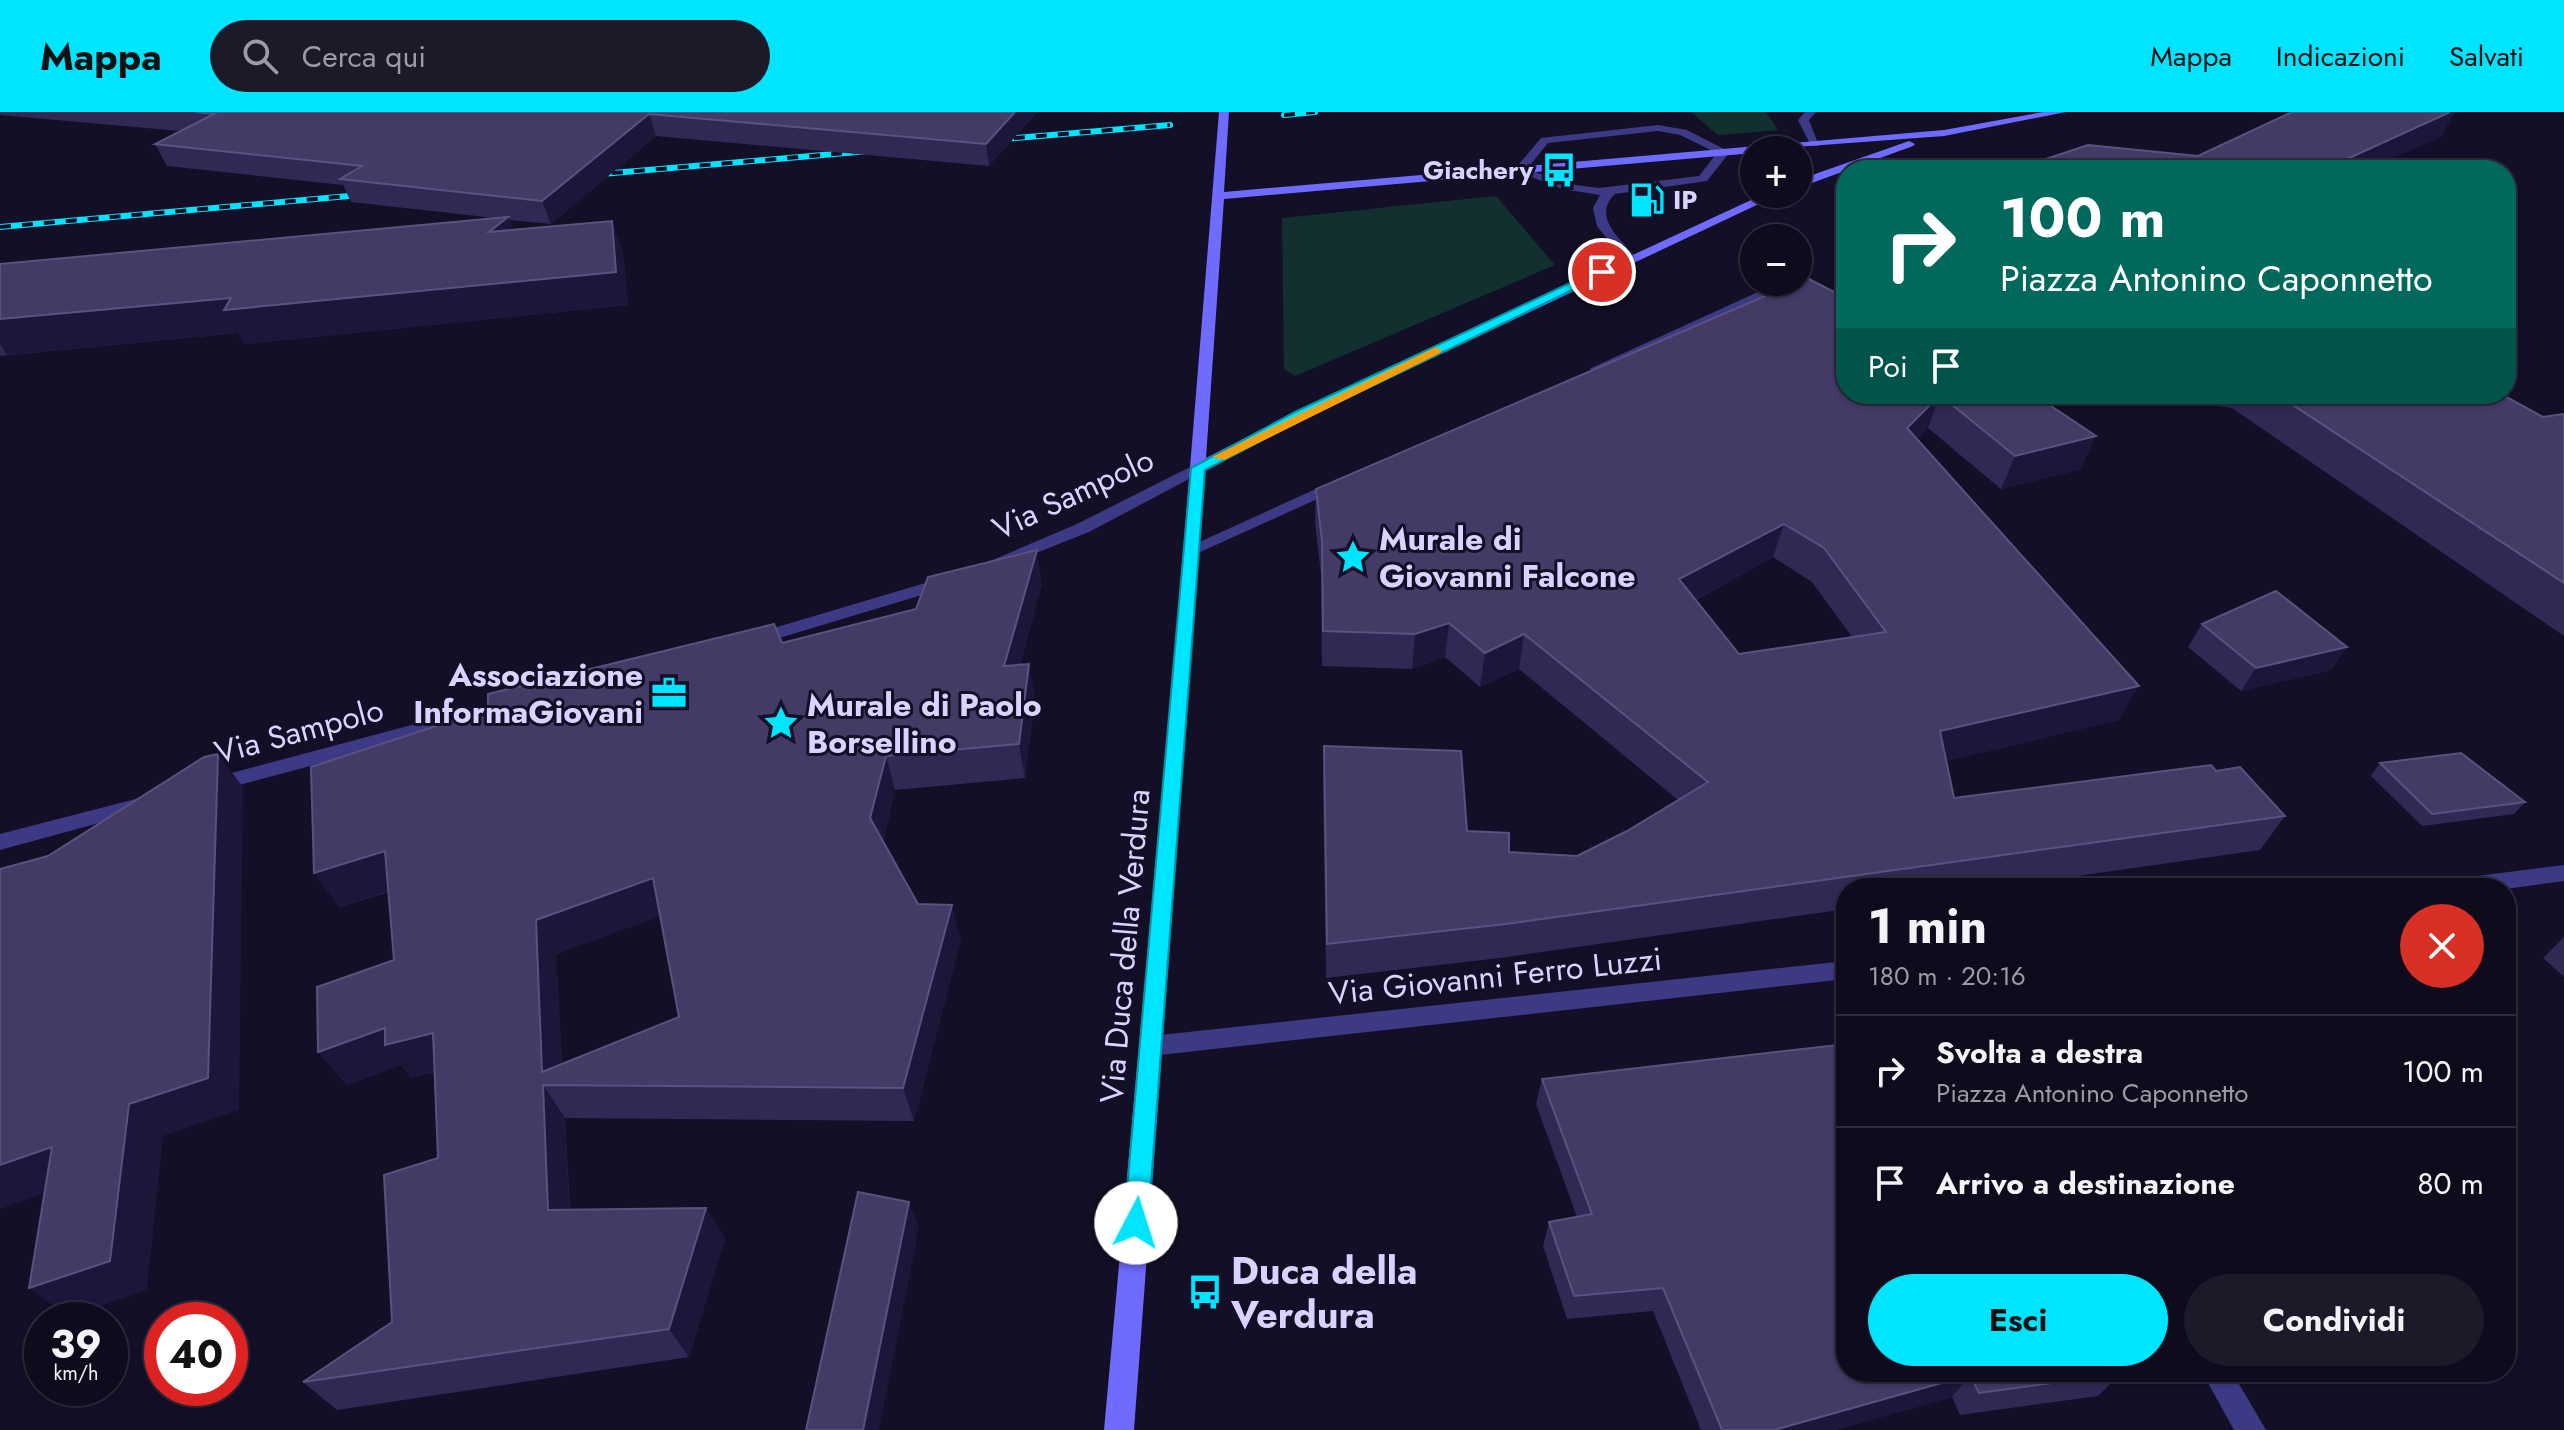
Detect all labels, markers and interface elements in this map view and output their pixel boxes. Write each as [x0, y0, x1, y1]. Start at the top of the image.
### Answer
search box [210, 20, 770, 92]
text: Mappa [40, 29, 162, 84]
icon: search [238, 34, 282, 78]
text: Cerca qui [302, 35, 426, 78]
text: Mappa [2150, 36, 2232, 77]
text: Indicazioni [2276, 36, 2405, 77]
text: Salvati [2449, 36, 2524, 77]
map controls [1740, 136, 1812, 296]
button: + [1740, 136, 1812, 208]
place label: Giachery [1423, 151, 1533, 189]
bus stop icon: Giachery [1540, 151, 1578, 189]
text: 100 m [2000, 177, 2165, 258]
fuel station icon: IP [1628, 181, 1666, 219]
place label: IP [1673, 181, 1698, 219]
icon: right [1868, 192, 1972, 296]
button: − [1740, 224, 1812, 296]
pin [1568, 238, 1636, 306]
icon: arrive [1580, 250, 1624, 294]
text: Piazza Antonino Caponnetto [2000, 252, 2433, 304]
icon: arrive [1924, 344, 1968, 388]
text: Poi [1868, 345, 1908, 388]
street label: Via Sampolo [985, 437, 1161, 551]
place label: Murale di Giovanni Falcone [1379, 516, 1636, 599]
place icon: Murale di Giovanni Falcone [1334, 538, 1372, 576]
place label: Associazione InformaGiovani [413, 652, 643, 735]
office icon: Associazione InformaGiovani [650, 674, 688, 712]
place label: Murale di Paolo Borsellino [807, 682, 1042, 765]
street label: Via Sampolo [210, 686, 388, 776]
place icon: Murale di Paolo Borsellino [762, 704, 800, 742]
street label: Via Duca della Verdura [1088, 787, 1162, 1105]
text: 1 min [1868, 892, 1987, 961]
button: close [2400, 904, 2484, 988]
street label: Via Giovanni Ferro Luzzi [1326, 936, 1664, 1016]
text: 180 m · 20:16 [1868, 957, 2026, 995]
text: Svolta a destra [1936, 1031, 2143, 1074]
icon: right [1868, 1049, 1912, 1093]
text: 100 m [2402, 1050, 2484, 1093]
text: Piazza Antonino Caponnetto [1936, 1074, 2249, 1112]
icon: arrive [1868, 1161, 1912, 1205]
text: Arrivo a destinazione [1936, 1162, 2235, 1205]
text: 80 m [2417, 1162, 2484, 1205]
position arrow [1094, 1181, 1178, 1265]
place label: Duca della Verdura [1230, 1243, 1418, 1342]
bus stop icon: Duca della Verdura [1186, 1273, 1224, 1311]
button: Esci [1868, 1274, 2168, 1366]
button: Condividi [2184, 1274, 2484, 1366]
speed limit sign: 40 [144, 1302, 248, 1406]
text: 39 [50, 1315, 102, 1373]
text: km/h [53, 1359, 99, 1388]

